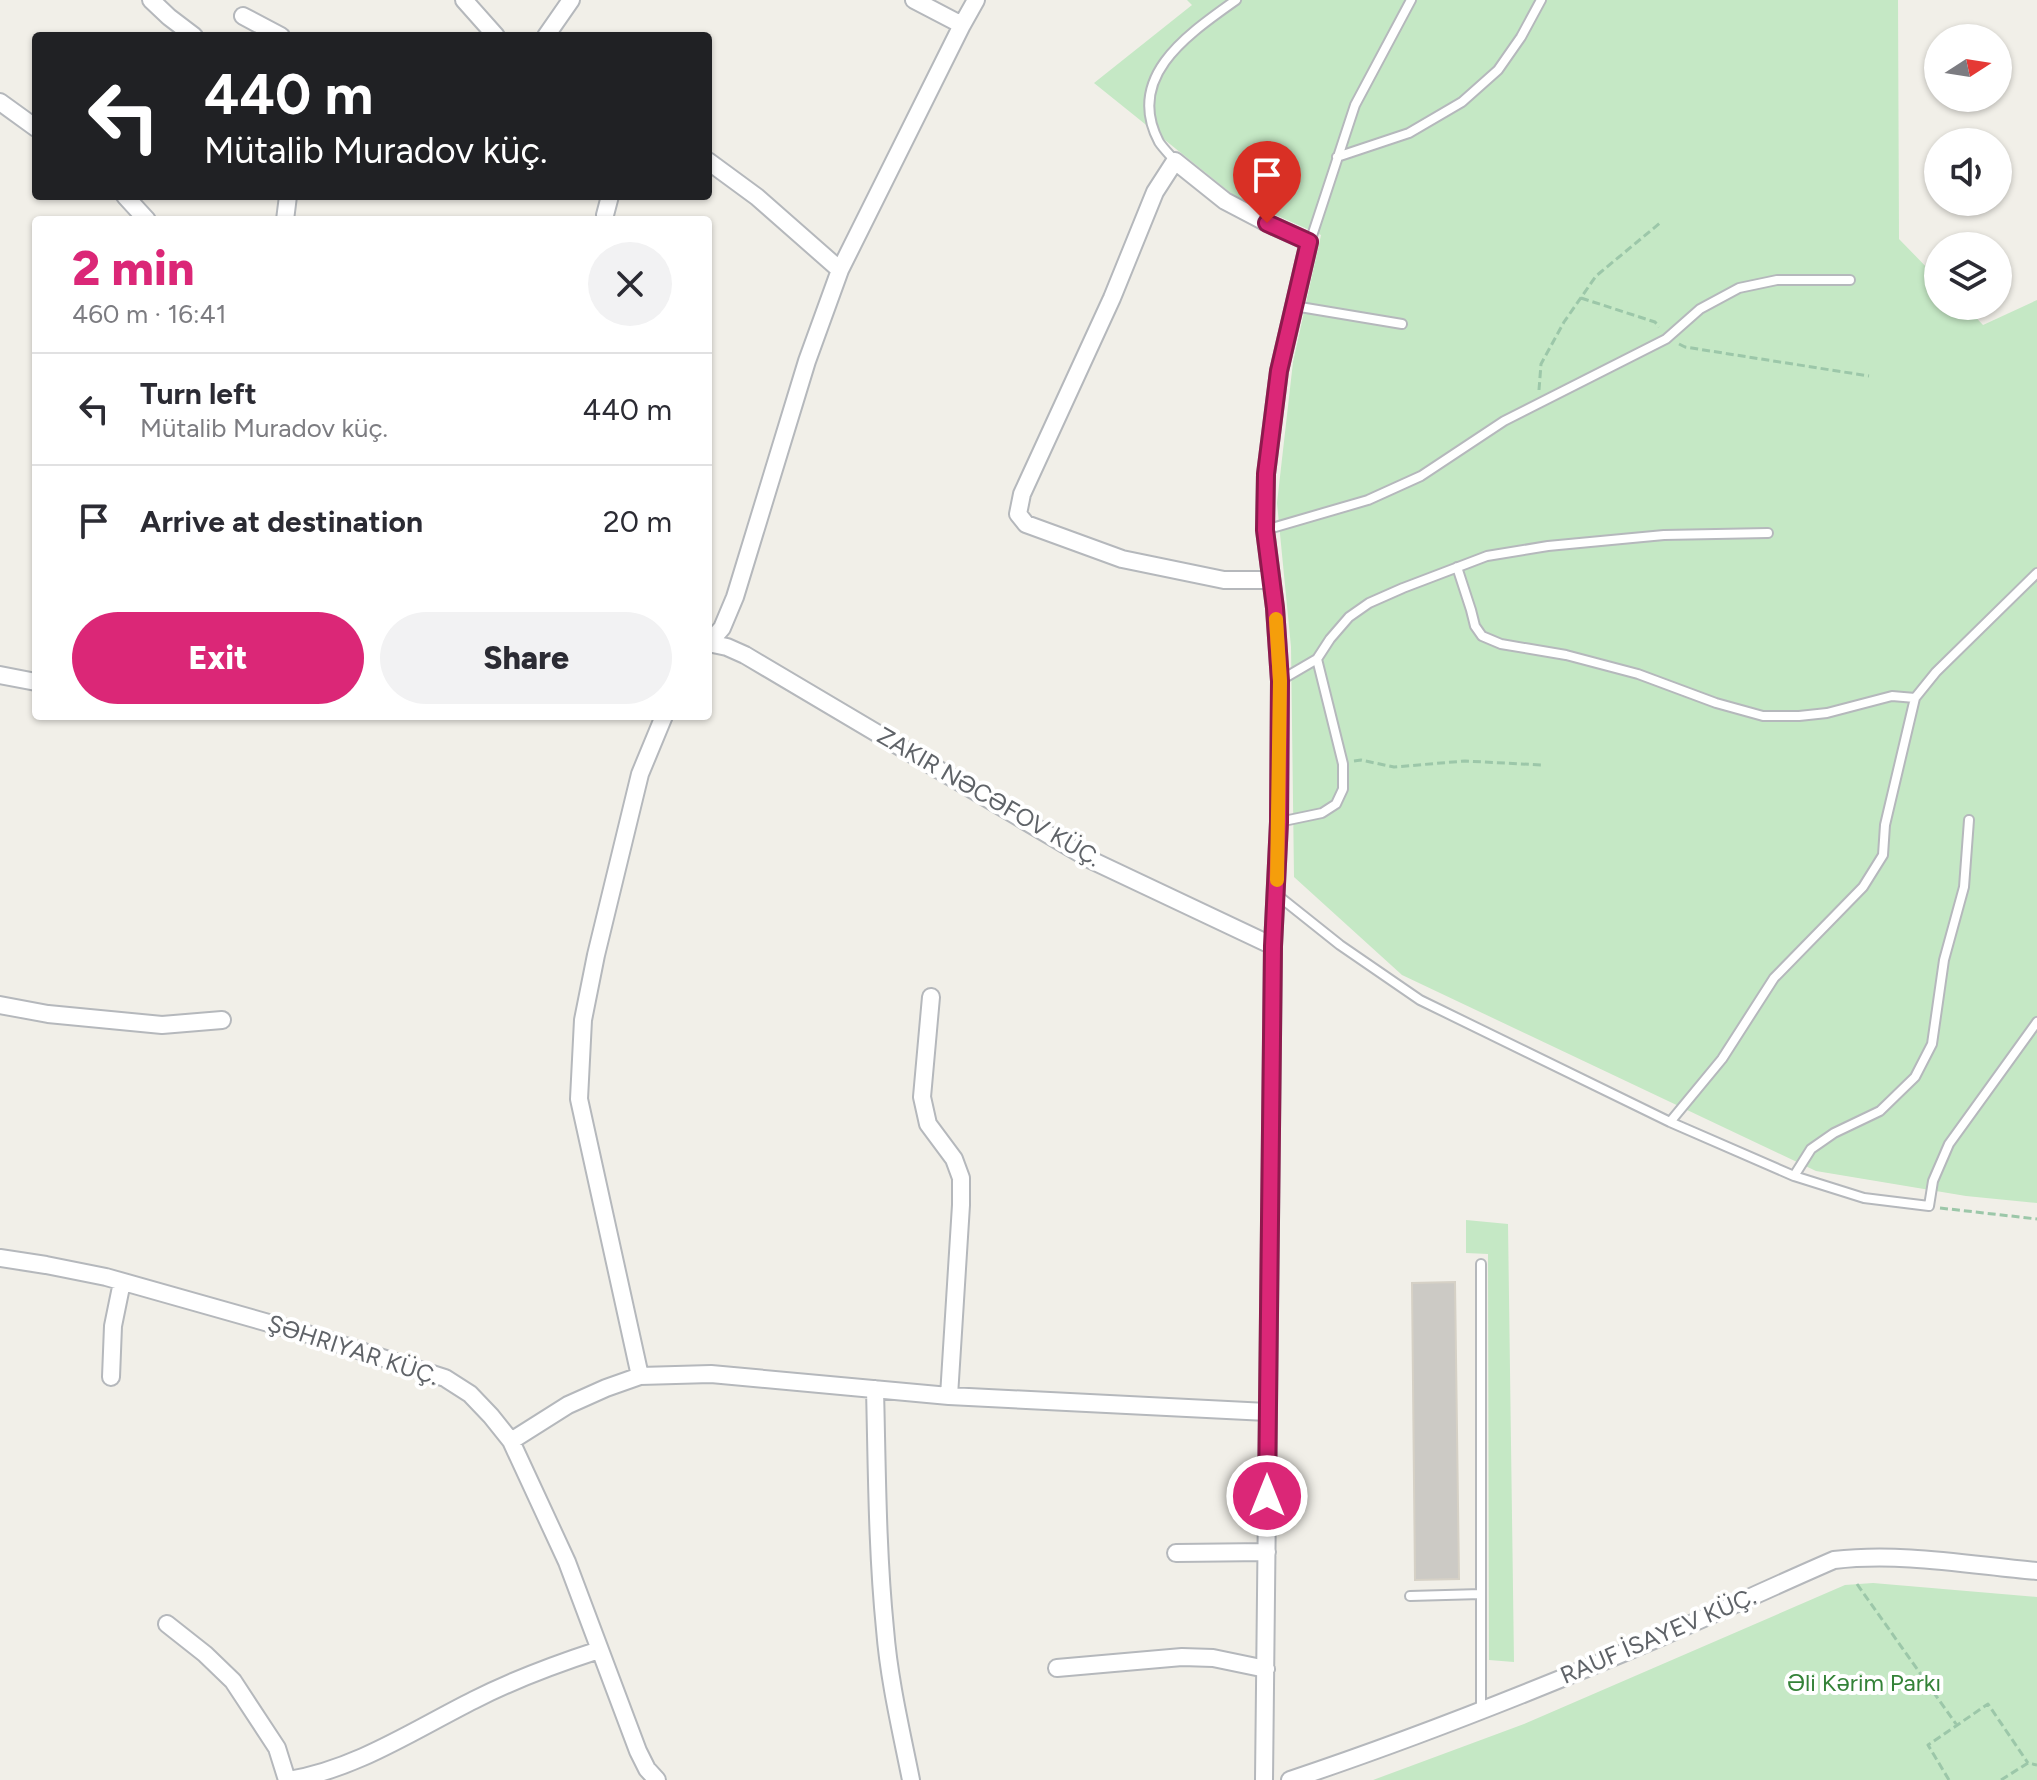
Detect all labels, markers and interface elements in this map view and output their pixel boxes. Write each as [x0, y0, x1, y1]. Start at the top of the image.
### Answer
north arrow [1924, 24, 2012, 112]
map controls [1924, 24, 2012, 320]
text: 440 m [204, 61, 373, 128]
icon: left [72, 64, 176, 168]
button: sound [1924, 128, 2012, 216]
text: Mütalib Muradov küç. [204, 129, 547, 172]
pin [1233, 141, 1301, 223]
icon: arrive [1245, 153, 1289, 197]
button: layers [1924, 232, 2012, 320]
text: 2 min [72, 239, 195, 297]
button: close [588, 242, 672, 326]
text: 460 m · 16:41 [72, 298, 226, 330]
text: Turn left [140, 375, 257, 412]
icon: left [72, 387, 116, 431]
text: 440 m [583, 391, 672, 428]
text: Mütalib Muradov küç. [140, 412, 388, 444]
icon: arrive [72, 499, 116, 543]
text: Arrive at destination [140, 503, 423, 540]
text: 20 m [603, 503, 672, 540]
button: Exit [72, 612, 364, 704]
button: Share [380, 612, 672, 704]
street label: ZAKIR NƏCƏFOV KÜÇ. [872, 721, 1106, 873]
street label: ŞƏHRIYAR KÜÇ. [264, 1308, 442, 1391]
position arrow [1225, 1454, 1309, 1538]
street label: RAUF İSAYEV KÜÇ. [1556, 1581, 1760, 1690]
park label: Əli Kərim Parkı [1787, 1668, 1941, 1697]

